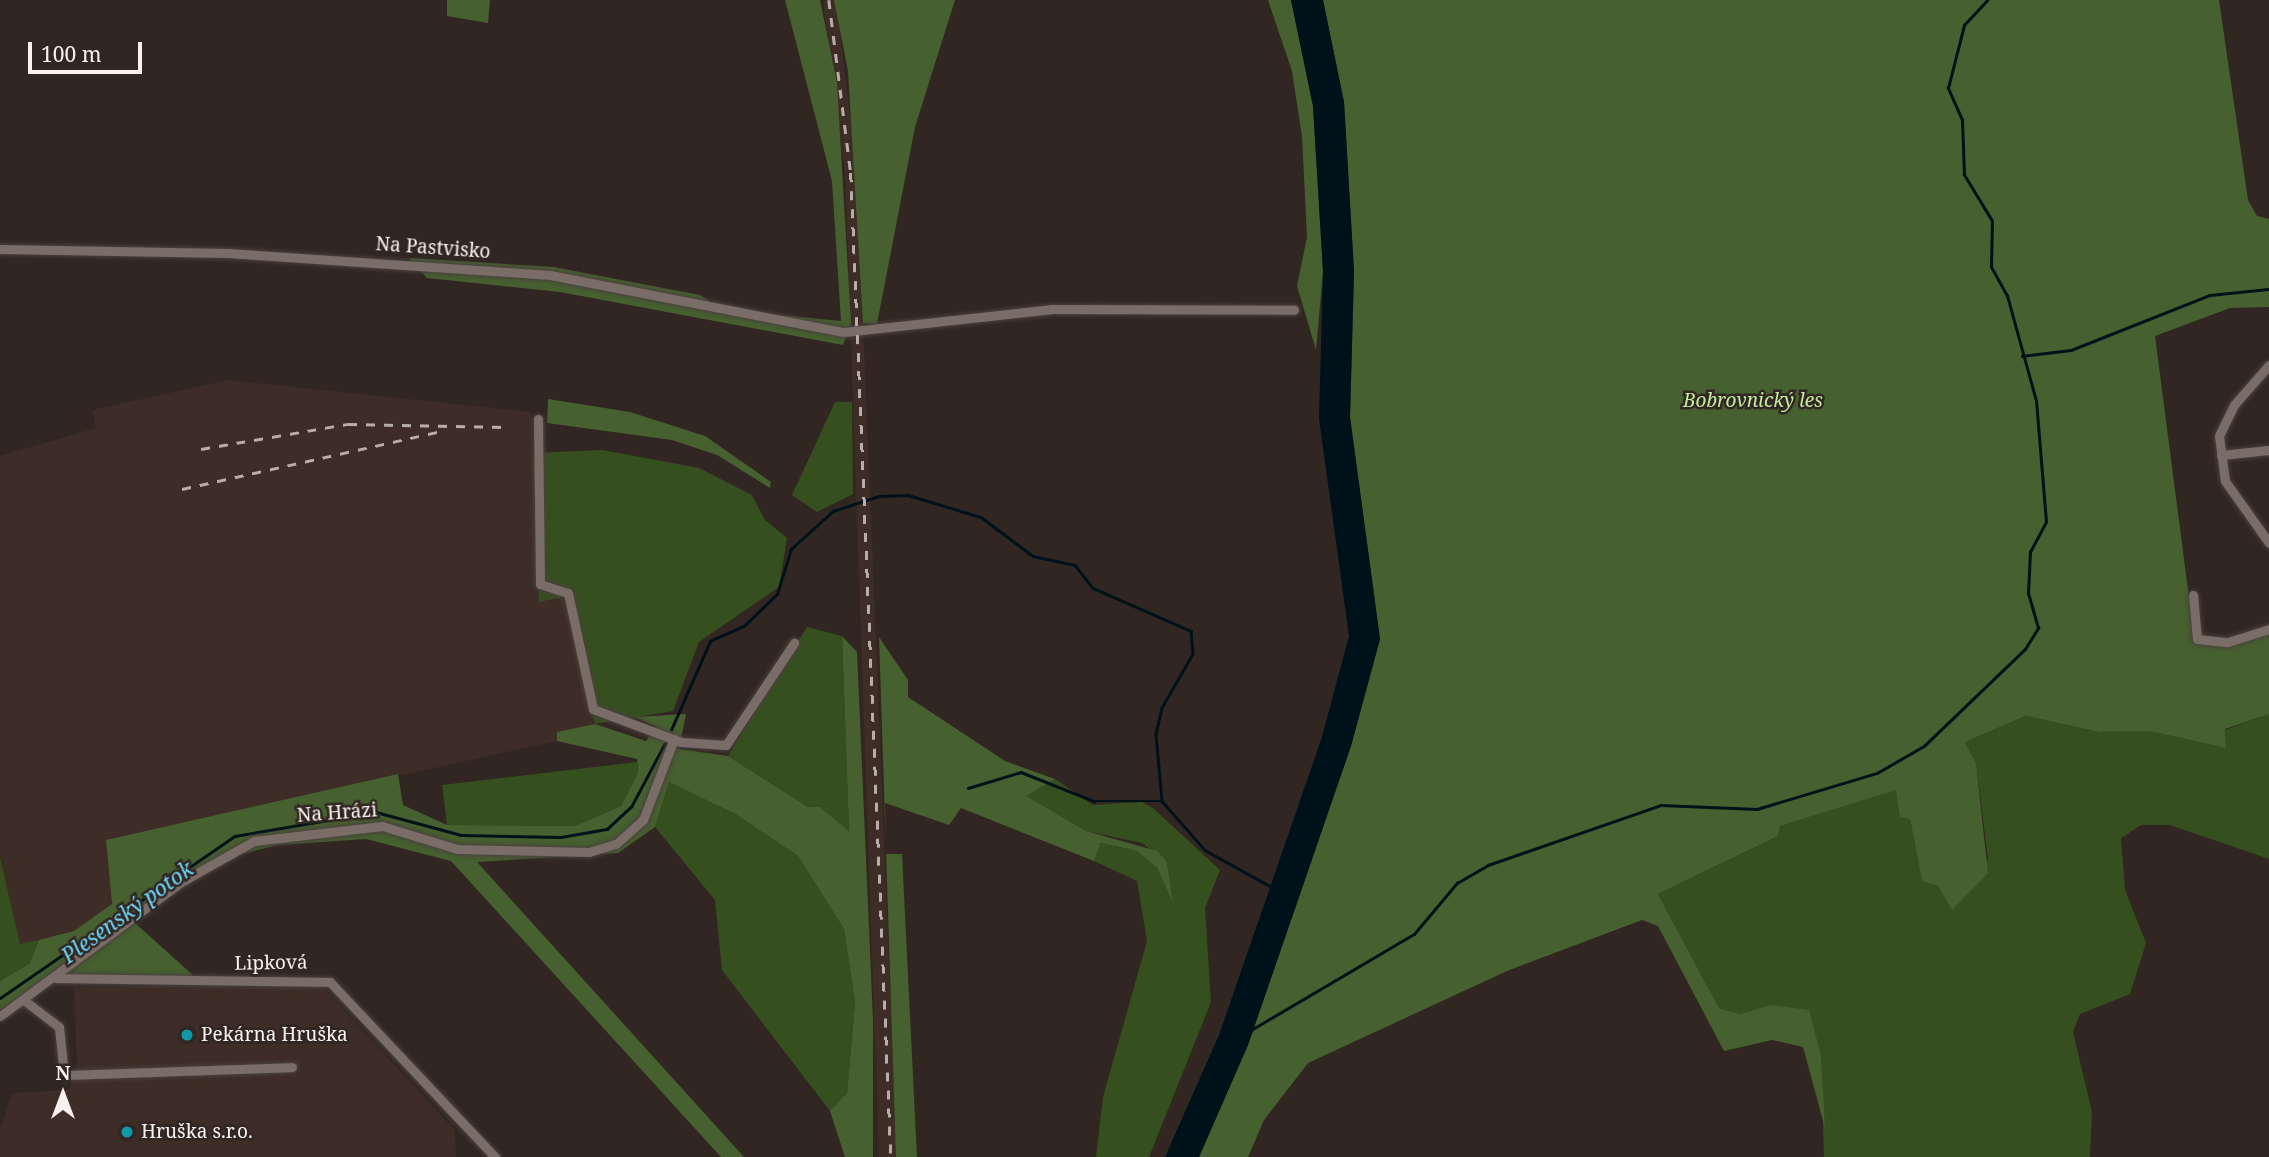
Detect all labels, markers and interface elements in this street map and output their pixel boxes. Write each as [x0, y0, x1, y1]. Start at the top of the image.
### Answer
scale bar [32, 28, 145, 72]
text: 100 m [41, 40, 102, 68]
street label: Na Pastvisko [375, 233, 491, 263]
park label: Bobrovnický les [1683, 390, 1823, 412]
street label: Na Hrázi [296, 799, 378, 827]
water label: Plesenský potok [56, 856, 198, 968]
street label: Lipková [234, 951, 308, 975]
place label: Pekárna Hruška [201, 1024, 348, 1046]
marker: Pekárna Hruška [179, 1027, 195, 1043]
north arrow [28, 1059, 98, 1129]
text: N [56, 1060, 70, 1086]
place label: Hruška s.r.o. [141, 1121, 253, 1143]
marker: Hruška s.r.o. [119, 1124, 135, 1140]

